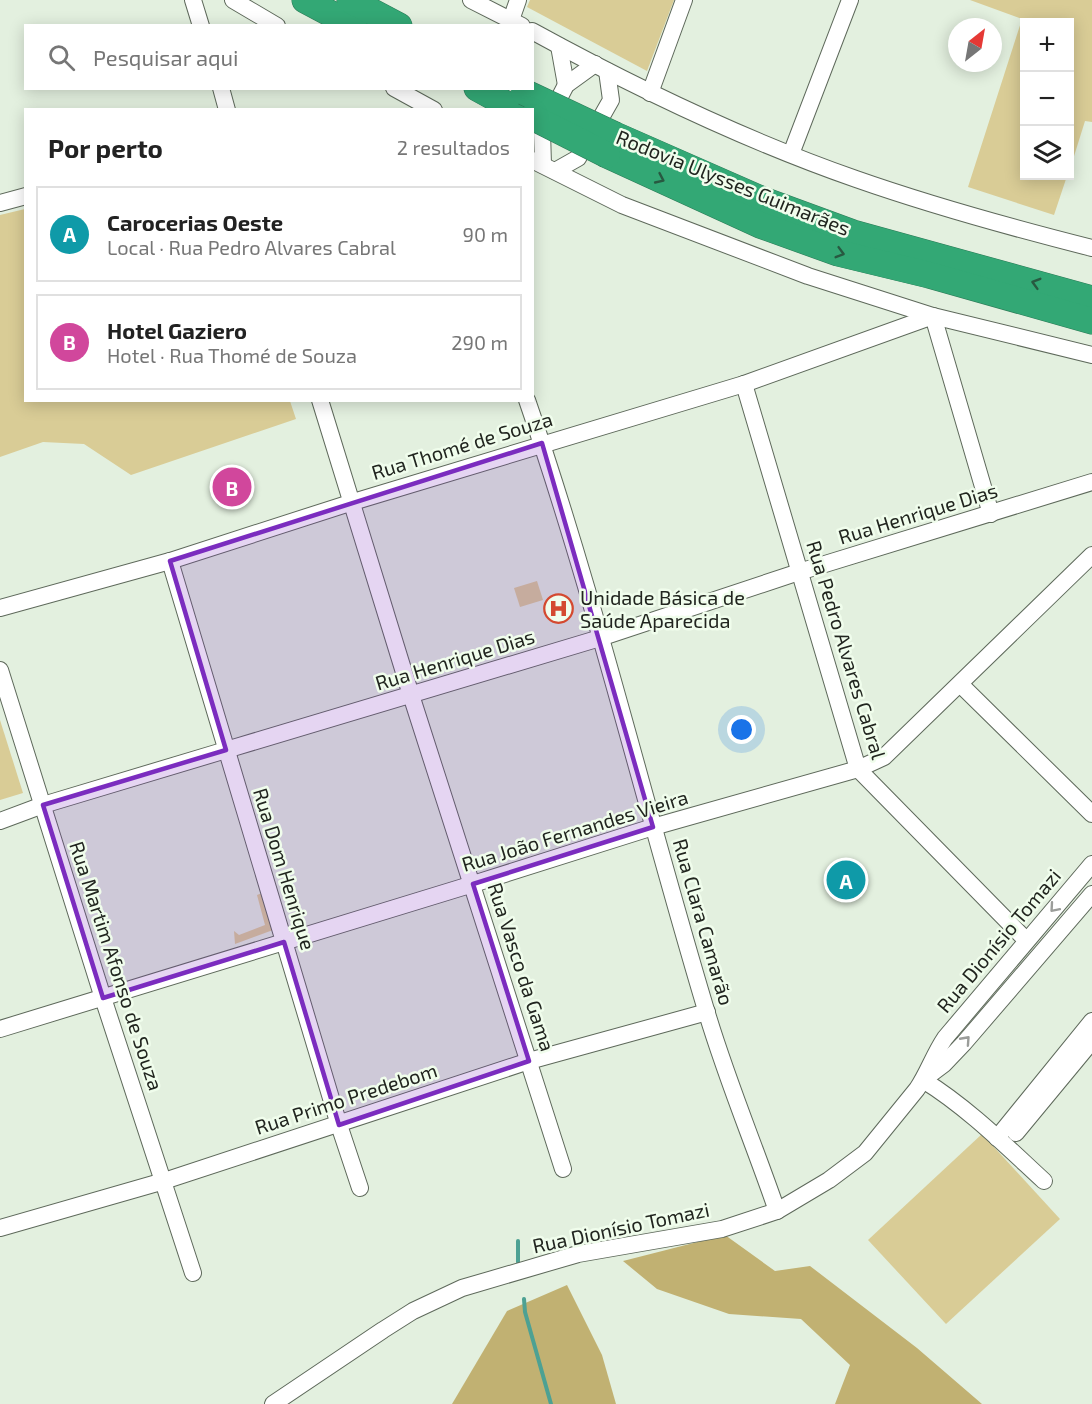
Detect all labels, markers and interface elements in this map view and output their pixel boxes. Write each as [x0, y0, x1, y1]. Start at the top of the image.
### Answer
north arrow [948, 18, 1002, 72]
map controls [1020, 18, 1074, 180]
button: + [1020, 18, 1074, 72]
search box [24, 24, 534, 90]
icon: search [45, 41, 78, 74]
text: Pesquisar aqui [93, 44, 239, 70]
button: − [1020, 72, 1074, 126]
street label: Rodovia Ulysses Guimarães [613, 124, 854, 240]
button: layers [1020, 126, 1074, 180]
text: Por perto [48, 132, 163, 163]
text: 2 resultados [397, 135, 510, 159]
one-way arrow [654, 172, 665, 184]
text: Carocerias Oeste [107, 209, 283, 235]
text: A [63, 222, 76, 246]
text: 90 m [463, 222, 508, 246]
text: Local · Rua Pedro Alvares Cabral [107, 235, 396, 259]
one-way arrow [835, 246, 845, 258]
one-way arrow [1031, 277, 1041, 290]
text: Hotel Gaziero [107, 317, 247, 343]
text: B [63, 330, 76, 354]
text: 290 m [451, 330, 508, 354]
text: Hotel · Rua Thomé de Souza [107, 343, 357, 367]
street label: Rua Thomé de Souza [368, 406, 555, 484]
pin: B [212, 464, 252, 510]
street label: Rua Henrique Dias [835, 477, 1000, 549]
street label: Rua Pedro Alvares Cabral [802, 537, 892, 762]
place label: Unidade Básica de Saúde Aparecida [580, 585, 745, 632]
hospital icon: Unidade Básica de Saúde Aparecida [543, 593, 575, 625]
street label: Rua Henrique Dias [372, 623, 537, 695]
your location [727, 715, 756, 744]
street label: Rua João Fernandes Vieira [459, 784, 691, 876]
street label: Rua Dom Henrique [249, 785, 321, 953]
street label: Rua Clara Camarão [669, 836, 739, 1008]
street label: Rua Martim Afonso de Souza [65, 838, 169, 1093]
pin: A [826, 858, 866, 902]
street label: Rua Dionísio Tomazi [931, 864, 1065, 1017]
street label: Rua Vasco da Gama [483, 879, 561, 1054]
one-way arrow [1050, 901, 1061, 912]
one-way arrow [959, 1036, 970, 1047]
street label: Rua Primo Predebom [252, 1057, 440, 1139]
street label: Rua Dionísio Tomazi [530, 1197, 711, 1258]

